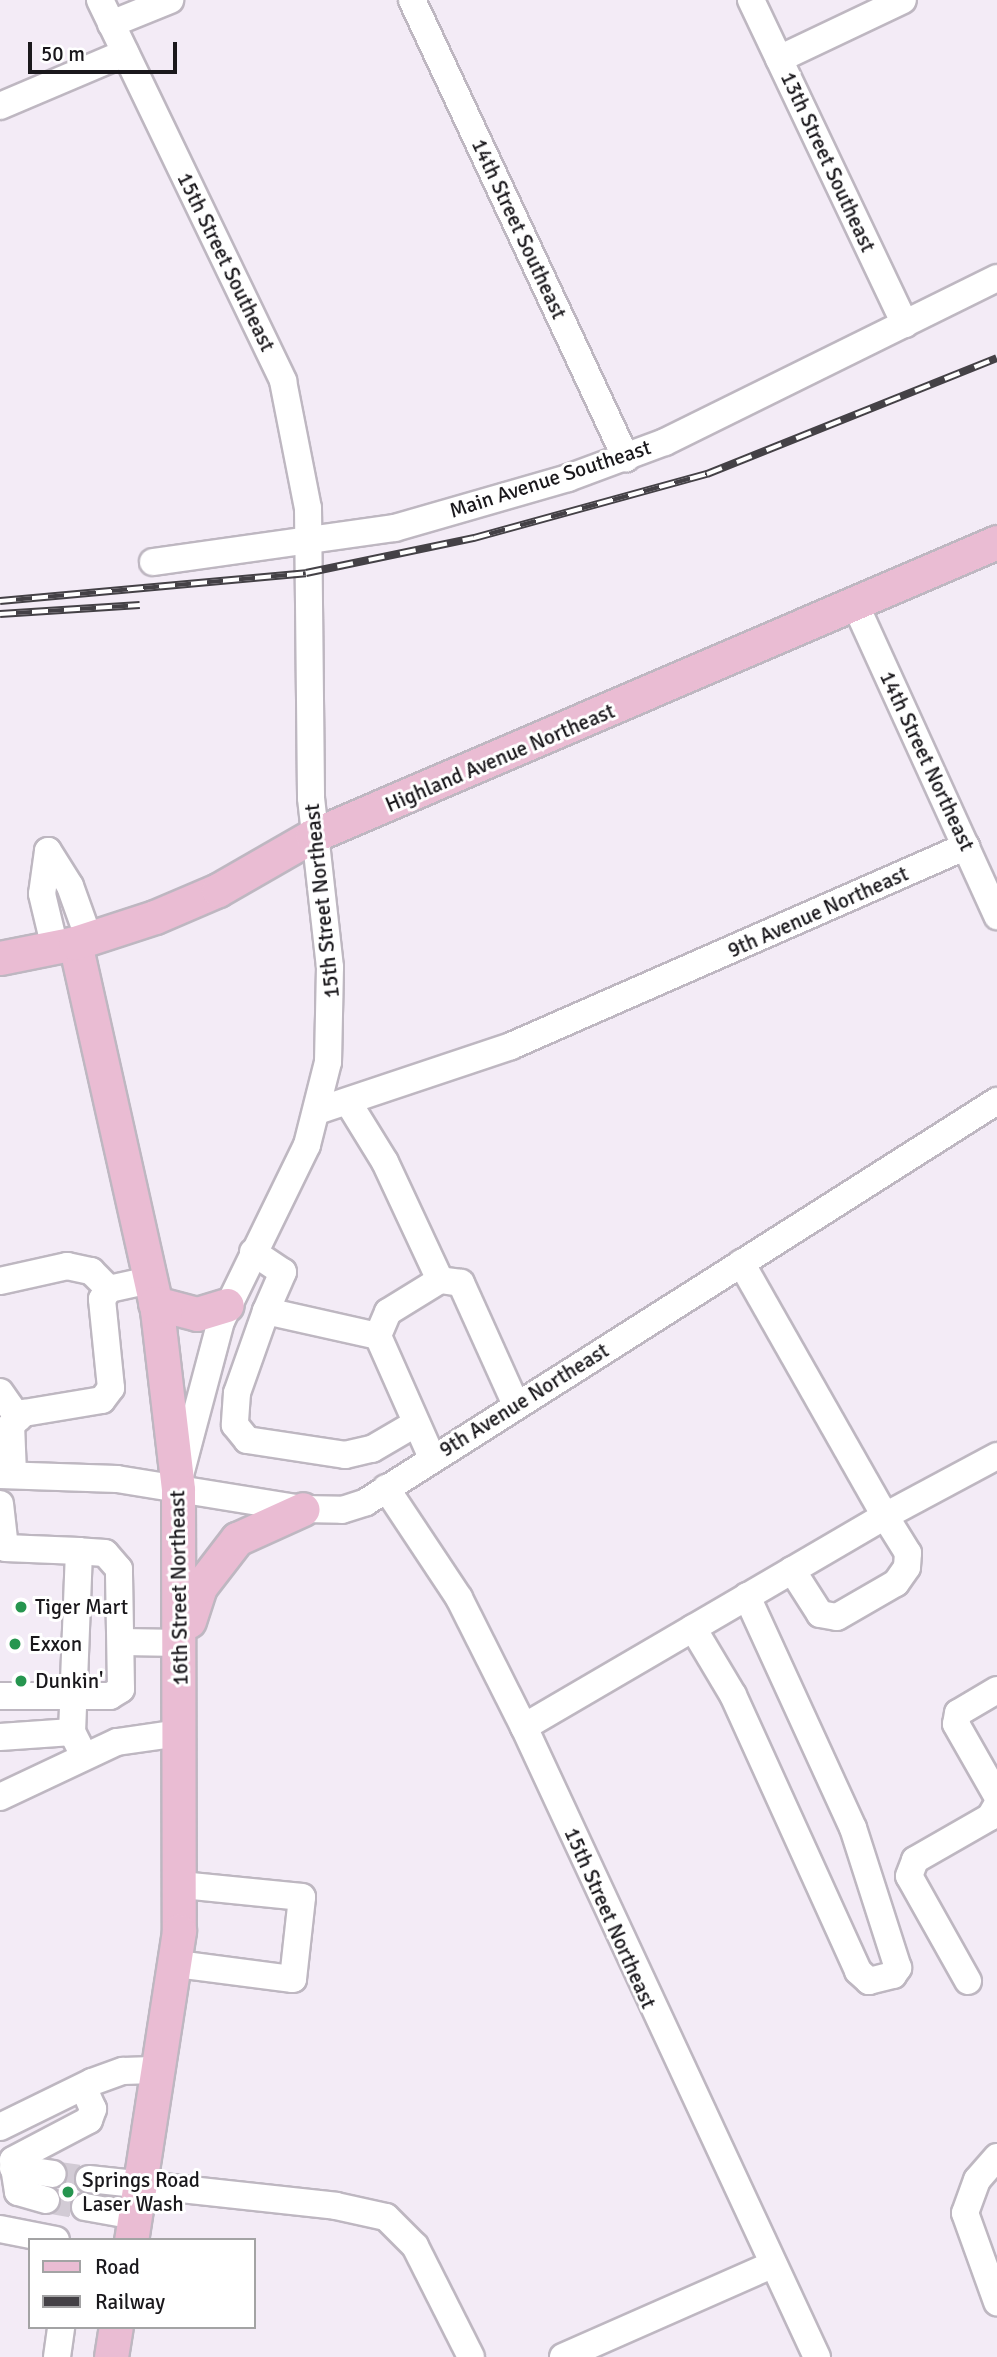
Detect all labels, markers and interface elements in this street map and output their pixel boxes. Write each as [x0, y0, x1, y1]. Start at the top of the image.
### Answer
scale bar [32, 28, 180, 72]
text: 50 m [41, 41, 85, 67]
street label: 13th Street Southeast [775, 68, 881, 256]
street label: 14th Street Southeast [466, 135, 572, 323]
street label: 15th Street Southeast [172, 168, 280, 356]
street label: Main Avenue Southeast [446, 435, 654, 523]
street label: 14th Street Northeast [874, 667, 980, 855]
street label: Highland Avenue Northeast [382, 698, 618, 818]
street label: 15th Street Northeast [299, 803, 345, 999]
street label: 9th Avenue Northeast [724, 861, 912, 963]
street label: 9th Avenue Northeast [435, 1338, 613, 1462]
street label: 16th Street Northeast [165, 1490, 193, 1686]
place label: Tiger Mart [35, 1594, 128, 1620]
marker: Tiger Mart [13, 1599, 29, 1615]
place label: Exxon [29, 1631, 82, 1657]
marker: Exxon [7, 1636, 23, 1652]
place label: Dunkin' [35, 1668, 103, 1694]
marker: Dunkin' [13, 1673, 29, 1689]
street label: 15th Street Northeast [559, 1824, 661, 2012]
place label: Springs Road Laser Wash [82, 2167, 200, 2217]
marker: Springs Road Laser Wash [60, 2184, 76, 2200]
legend [28, 2238, 256, 2329]
text: Road [95, 2254, 140, 2280]
text: Railway [95, 2289, 165, 2315]

